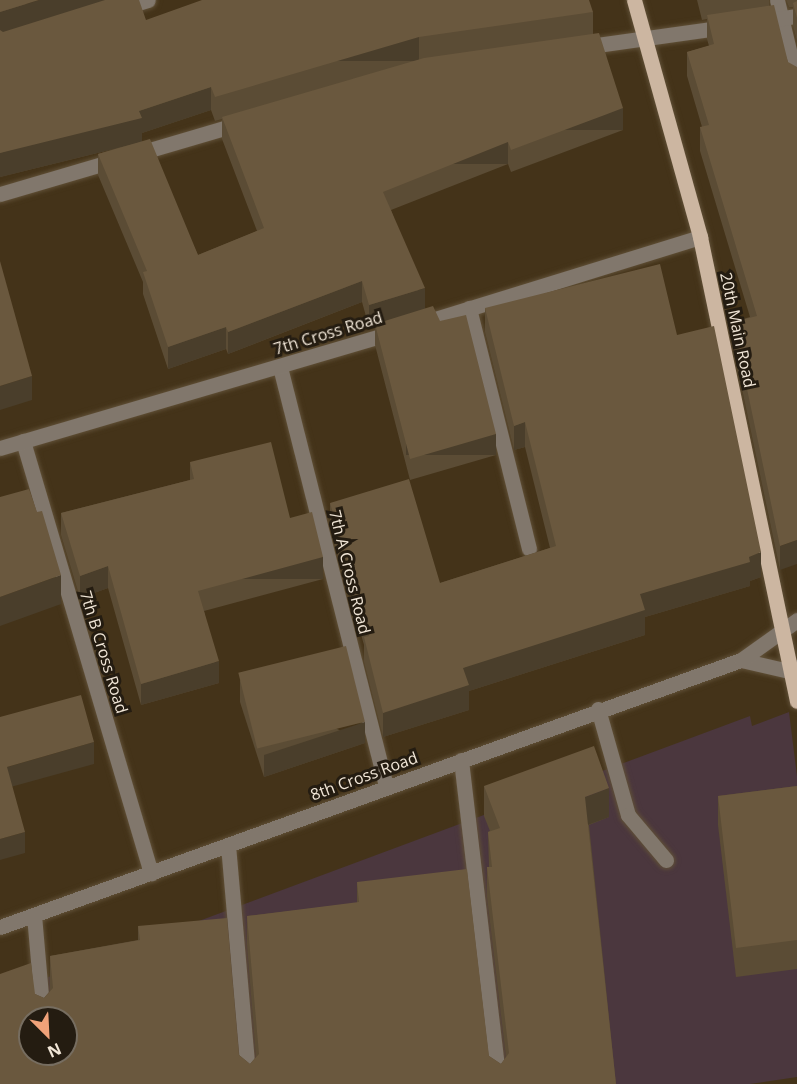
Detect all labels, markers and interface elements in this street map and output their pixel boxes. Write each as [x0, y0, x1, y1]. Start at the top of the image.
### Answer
street label: 20th Main Road [716, 271, 760, 389]
street label: 7th Cross Road [271, 307, 385, 359]
street label: 7th A Cross Road [325, 508, 375, 636]
street label: 7th B Cross Road [76, 588, 132, 716]
street label: 8th Cross Road [308, 748, 420, 804]
north arrow [18, 1006, 78, 1066]
text: N [44, 1038, 65, 1063]

